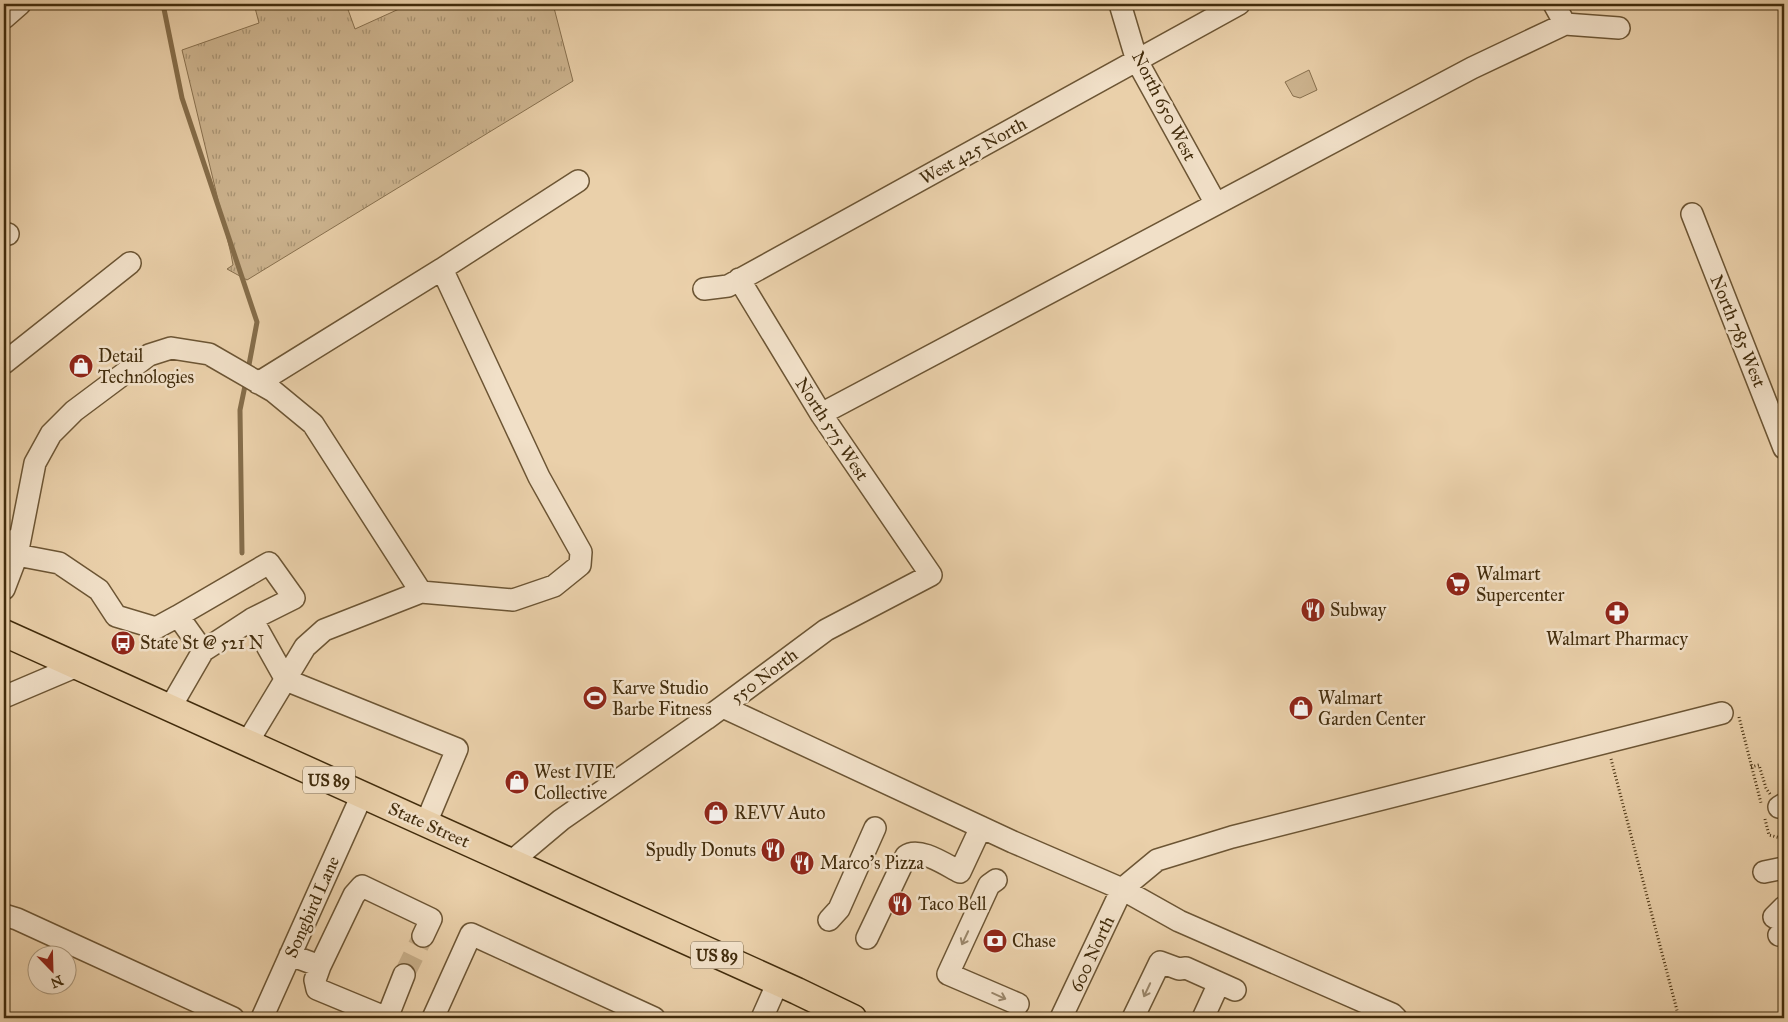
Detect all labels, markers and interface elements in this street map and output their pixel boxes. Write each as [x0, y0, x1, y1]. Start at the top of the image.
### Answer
street label: North 650 West [1127, 48, 1201, 165]
street label: West 425 North [916, 113, 1030, 189]
street label: North 785 West [1705, 272, 1771, 391]
place label: Detail Technologies [98, 345, 194, 389]
shop icon: Detail Technologies [68, 353, 94, 379]
street label: North 575 West [791, 373, 874, 485]
place label: Walmart Supercenter [1476, 563, 1565, 606]
supermarket icon: Walmart Supercenter [1445, 571, 1471, 597]
restaurant icon: Subway [1300, 597, 1326, 623]
place label: Subway [1330, 599, 1387, 621]
pharmacy icon: Walmart Pharmacy [1604, 600, 1630, 626]
place label: Walmart Pharmacy [1546, 628, 1688, 650]
bus stop icon: State St @ 521 N [110, 630, 136, 656]
place label: State St @ 521 N [140, 632, 264, 654]
street label: 550 North [726, 644, 802, 708]
place label: Karve Studio Barbe Fitness [612, 677, 712, 720]
sports icon: Karve Studio Barbe Fitness [582, 685, 608, 711]
place label: Walmart Garden Center [1318, 687, 1426, 730]
shop icon: Walmart Garden Center [1288, 695, 1314, 721]
place label: West IVIE Collective [534, 761, 616, 804]
road number: US 89 [303, 766, 355, 794]
shop icon: West IVIE Collective [504, 769, 530, 795]
street label: State Street [385, 797, 474, 853]
shop icon: REVV Auto [703, 800, 729, 826]
place label: REVV Auto [734, 802, 825, 824]
restaurant icon: Spudly Donuts [760, 837, 786, 863]
place label: Spudly Donuts [646, 839, 756, 861]
restaurant icon: Marco's Pizza [789, 850, 815, 876]
place label: Marco's Pizza [820, 852, 924, 874]
street label: Songbird Lane [280, 853, 345, 962]
restaurant icon: Taco Bell [887, 891, 913, 917]
place label: Taco Bell [918, 893, 987, 915]
street label: 600 North [1065, 913, 1119, 995]
bank icon: Chase [982, 928, 1008, 954]
one-way arrow [960, 930, 970, 945]
place label: Chase [1012, 930, 1056, 952]
road number: US 89 [691, 942, 743, 968]
north arrow [28, 944, 78, 994]
text: N [48, 971, 66, 992]
one-way arrow [1141, 982, 1151, 997]
one-way arrow [991, 992, 1006, 1002]

